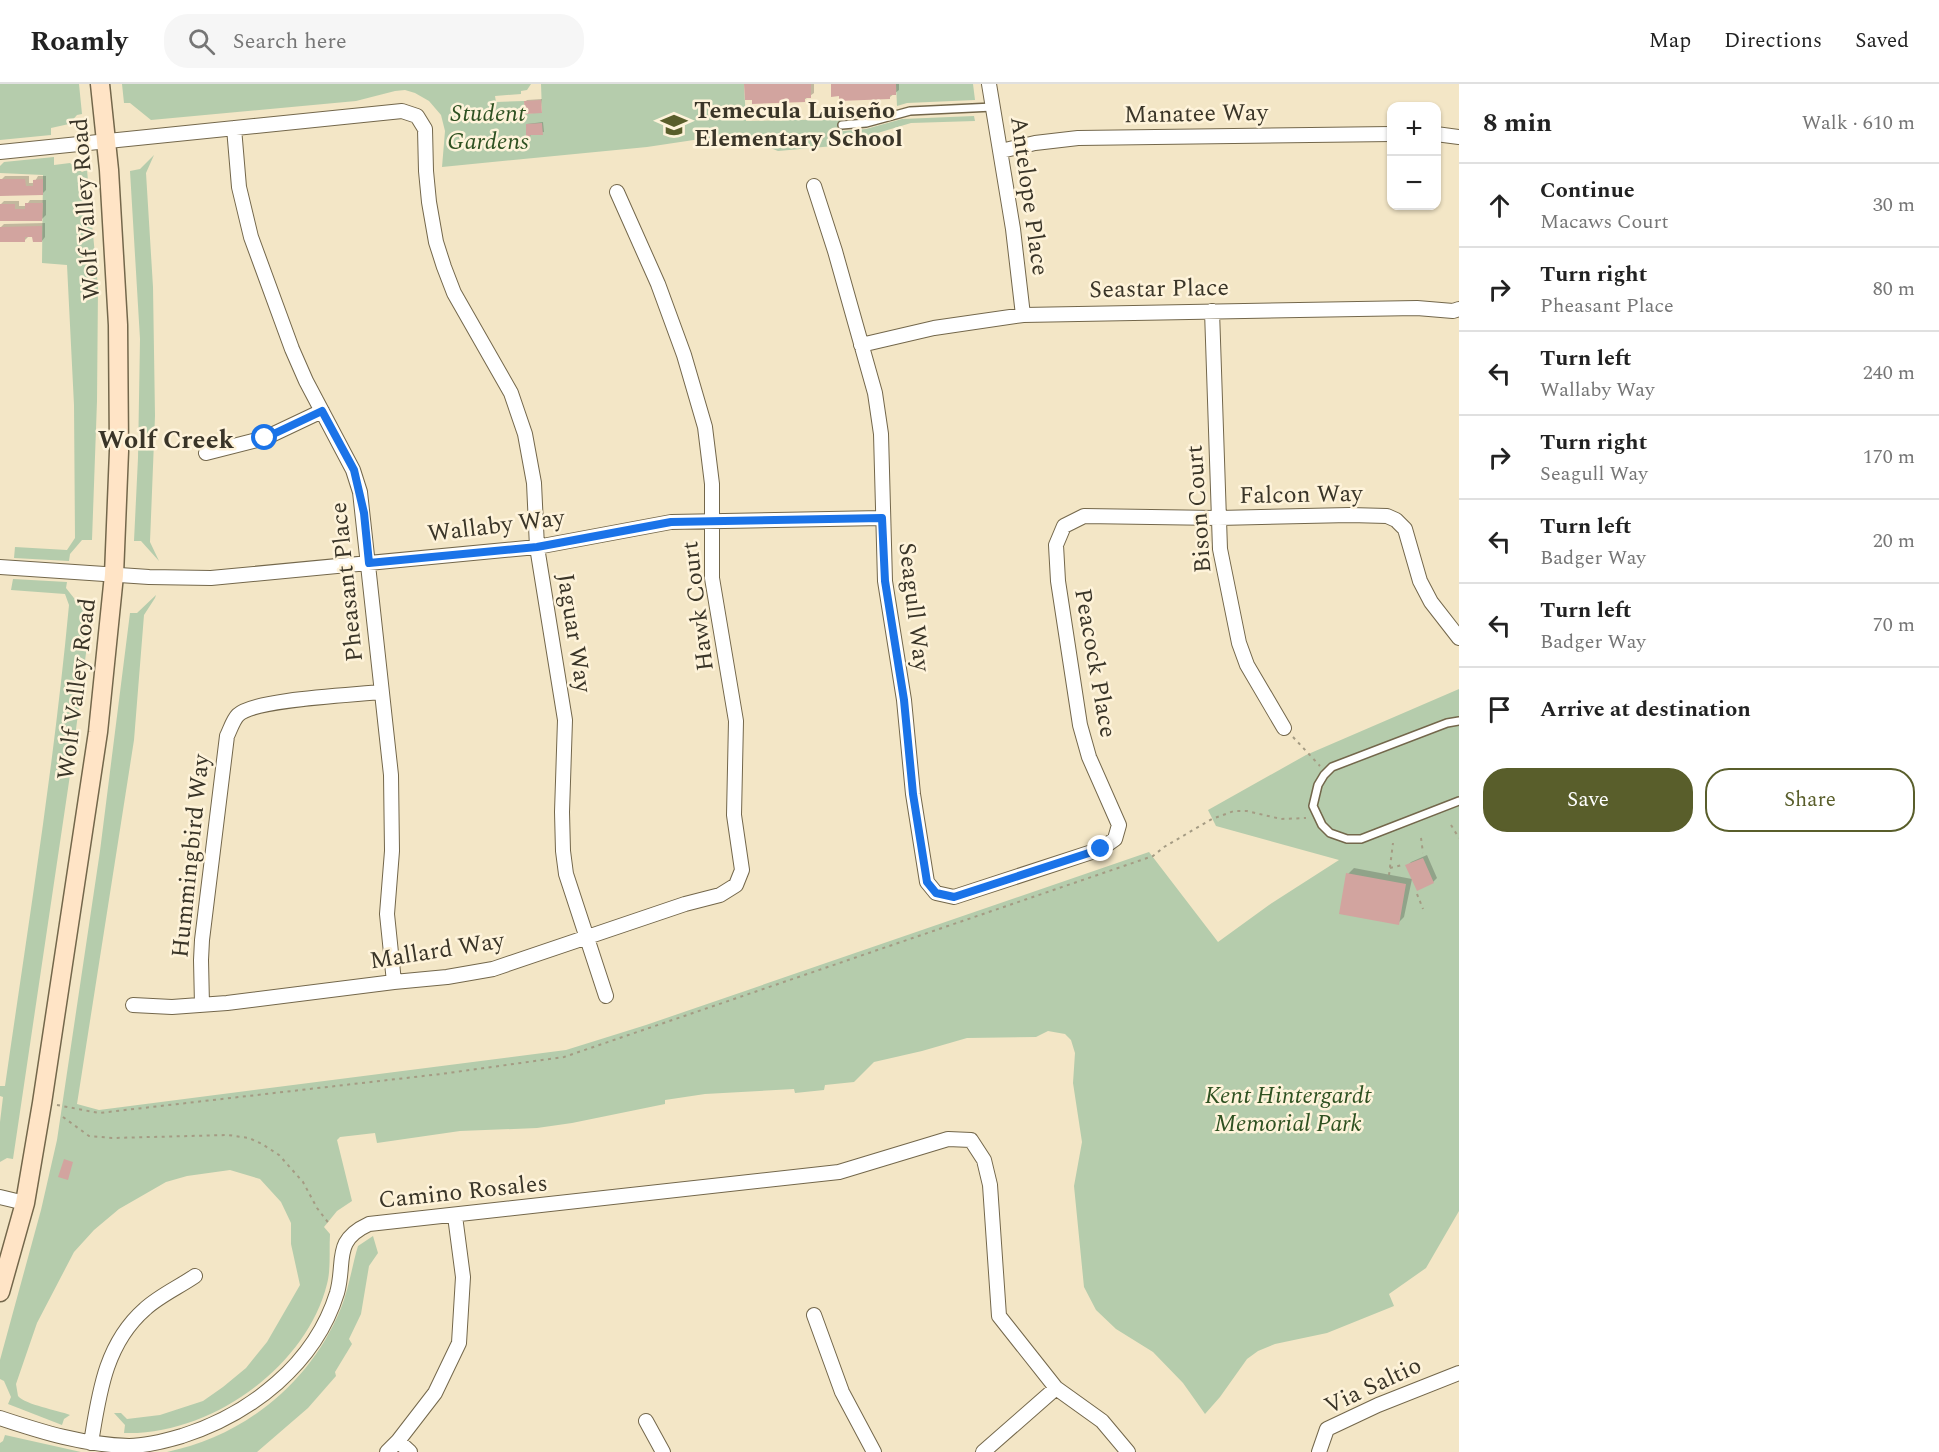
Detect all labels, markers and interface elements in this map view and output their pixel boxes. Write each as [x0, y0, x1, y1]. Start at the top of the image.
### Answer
search box [164, 14, 584, 68]
text: Roamly [30, 20, 128, 63]
icon: search [185, 25, 218, 58]
text: Search here [233, 25, 347, 58]
text: Map [1649, 25, 1691, 57]
text: Directions [1724, 25, 1822, 57]
text: Saved [1855, 25, 1909, 57]
place label: Temecula Luiseño Elementary School [694, 93, 903, 157]
street label: Manatee Way [1124, 95, 1270, 133]
park label: Student Gardens [447, 96, 529, 160]
map controls [1387, 102, 1441, 210]
button: + [1387, 102, 1441, 156]
text: 8 min [1483, 103, 1552, 143]
text: Walk · 610 m [1802, 108, 1915, 138]
school or university icon: Temecula Luiseño Elementary School [659, 110, 689, 140]
street label: Antelope Place [1000, 114, 1058, 278]
street label: Wolf Valley Road [62, 117, 110, 301]
button: − [1387, 156, 1441, 210]
text: Continue [1540, 174, 1635, 207]
icon: ahead [1483, 189, 1516, 222]
text: 30 m [1873, 190, 1915, 220]
text: Macaws Court [1540, 207, 1669, 237]
text: Turn right [1540, 258, 1647, 291]
street label: Seastar Place [1089, 270, 1229, 308]
icon: right [1483, 273, 1516, 306]
text: 80 m [1873, 274, 1915, 304]
text: Pheasant Place [1540, 291, 1674, 321]
text: Turn left [1540, 342, 1632, 375]
icon: left [1483, 357, 1516, 390]
text: 240 m [1863, 358, 1915, 388]
text: Wallaby Way [1540, 375, 1655, 405]
district label: Wolf Creek [98, 420, 235, 460]
route start [251, 424, 277, 450]
text: Turn right [1540, 426, 1647, 459]
icon: right [1483, 441, 1516, 474]
text: 170 m [1863, 442, 1915, 472]
street label: Bison Court [1177, 444, 1221, 574]
text: Seagull Way [1540, 459, 1648, 489]
street label: Falcon Way [1239, 476, 1365, 514]
street label: Pheasant Place [321, 500, 373, 664]
street label: Wallaby Way [426, 500, 568, 552]
text: Turn left [1540, 510, 1632, 543]
icon: left [1483, 525, 1516, 558]
text: 20 m [1873, 526, 1915, 556]
street label: Hawk Court [672, 539, 724, 673]
street label: Seagull Way [888, 541, 940, 675]
text: Badger Way [1540, 543, 1646, 573]
street label: Jaguar Way [547, 571, 601, 697]
street label: Peacock Place [1064, 586, 1126, 740]
text: Turn left [1540, 594, 1632, 627]
street label: Wolf Valley Road [48, 596, 106, 782]
icon: left [1483, 609, 1516, 642]
text: 70 m [1873, 610, 1915, 640]
text: Badger Way [1540, 627, 1646, 657]
icon: arrive [1483, 693, 1516, 726]
text: Arrive at destination [1540, 693, 1751, 726]
street label: Hummingbird Way [162, 751, 220, 960]
button: Save [1483, 768, 1693, 832]
button: Share [1705, 768, 1915, 832]
route end [1087, 835, 1113, 861]
street label: Mallard Way [367, 922, 508, 979]
park label: Kent Hintergardt Memorial Park [1205, 1078, 1372, 1142]
street label: Camino Rosales [377, 1165, 549, 1219]
street label: Via Saltio [1318, 1348, 1428, 1424]

